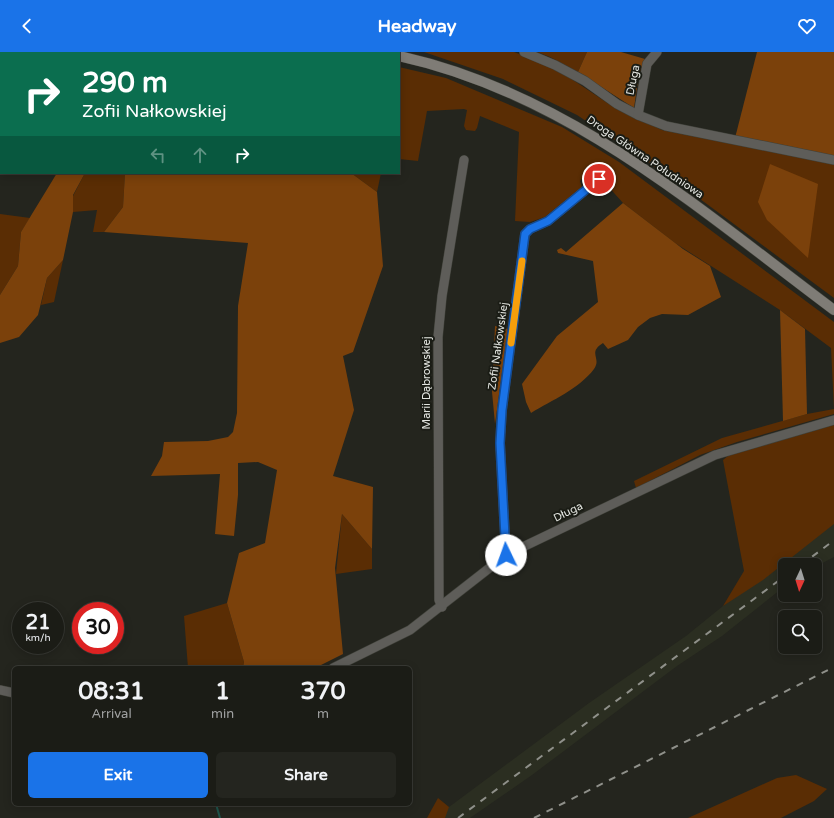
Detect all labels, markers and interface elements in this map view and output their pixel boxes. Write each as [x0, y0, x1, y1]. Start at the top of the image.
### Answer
icon: back [16, 15, 38, 37]
text: Headway [378, 15, 456, 37]
icon: heart [796, 15, 818, 37]
street label: Długa [623, 64, 643, 96]
text: 290 m [82, 66, 168, 100]
icon: right [16, 68, 68, 120]
text: Zofii Nałkowskiej [82, 100, 227, 122]
street label: Droga Główna Południowa [584, 113, 706, 201]
icon: left [147, 144, 169, 166]
icon: ahead [189, 144, 211, 166]
icon: right [231, 144, 253, 166]
pin [582, 162, 616, 196]
icon: arrive [588, 168, 610, 190]
street label: Zofii Nałkowskiej [485, 301, 511, 391]
street label: Marii Dąbrowskiej [420, 336, 433, 429]
street label: Długa [551, 499, 585, 525]
position arrow [485, 534, 527, 576]
north arrow [778, 558, 822, 602]
map controls [778, 558, 822, 654]
speed limit sign: 30 [72, 602, 124, 654]
button: search [778, 610, 822, 654]
text: 21 [25, 611, 51, 635]
text: km/h [25, 632, 51, 644]
text: 08:31 [78, 677, 145, 706]
text: 1 [215, 677, 230, 706]
text: 370 [300, 677, 346, 706]
text: Arrival [91, 706, 132, 722]
text: min [211, 706, 234, 722]
text: m [317, 706, 329, 722]
button: Exit [28, 752, 208, 798]
button: Share [216, 752, 396, 798]

